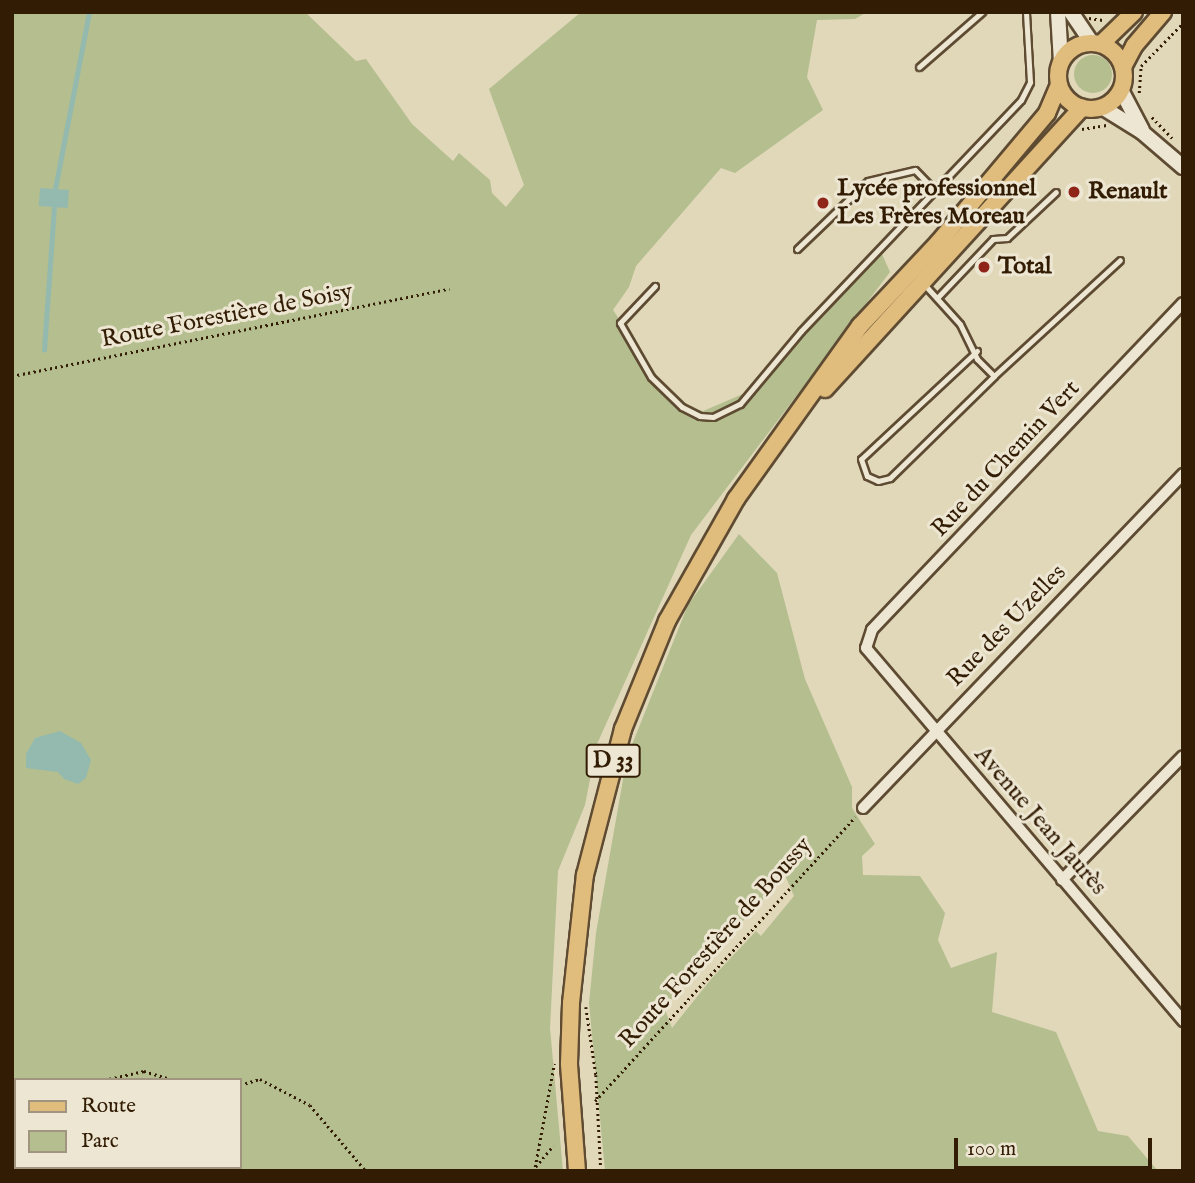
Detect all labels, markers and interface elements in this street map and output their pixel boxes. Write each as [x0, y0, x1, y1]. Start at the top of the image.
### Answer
place label: Lycée professionnel Les Frères Moreau [837, 175, 1036, 231]
place label: Renault [1088, 178, 1168, 206]
marker: Renault [1066, 184, 1082, 200]
marker: Lycée professionnel Les Frères Moreau [815, 195, 831, 211]
place label: Total [998, 253, 1051, 281]
marker: Total [976, 259, 992, 275]
street label: Route Forestière de Soisy [99, 277, 355, 355]
street label: Rue du Chemin Vert [926, 375, 1086, 543]
street label: Rue des Uzelles [942, 559, 1072, 693]
road number: D 33 [585, 741, 641, 780]
street label: Avenue Jean Jaurès [968, 741, 1112, 901]
street label: Route Forestière de Boussy [614, 832, 818, 1054]
legend [14, 1078, 242, 1169]
text: Route [81, 1093, 136, 1120]
scale bar [957, 1124, 1155, 1168]
text: Parc [81, 1128, 119, 1155]
text: 100 m [967, 1136, 1016, 1163]

